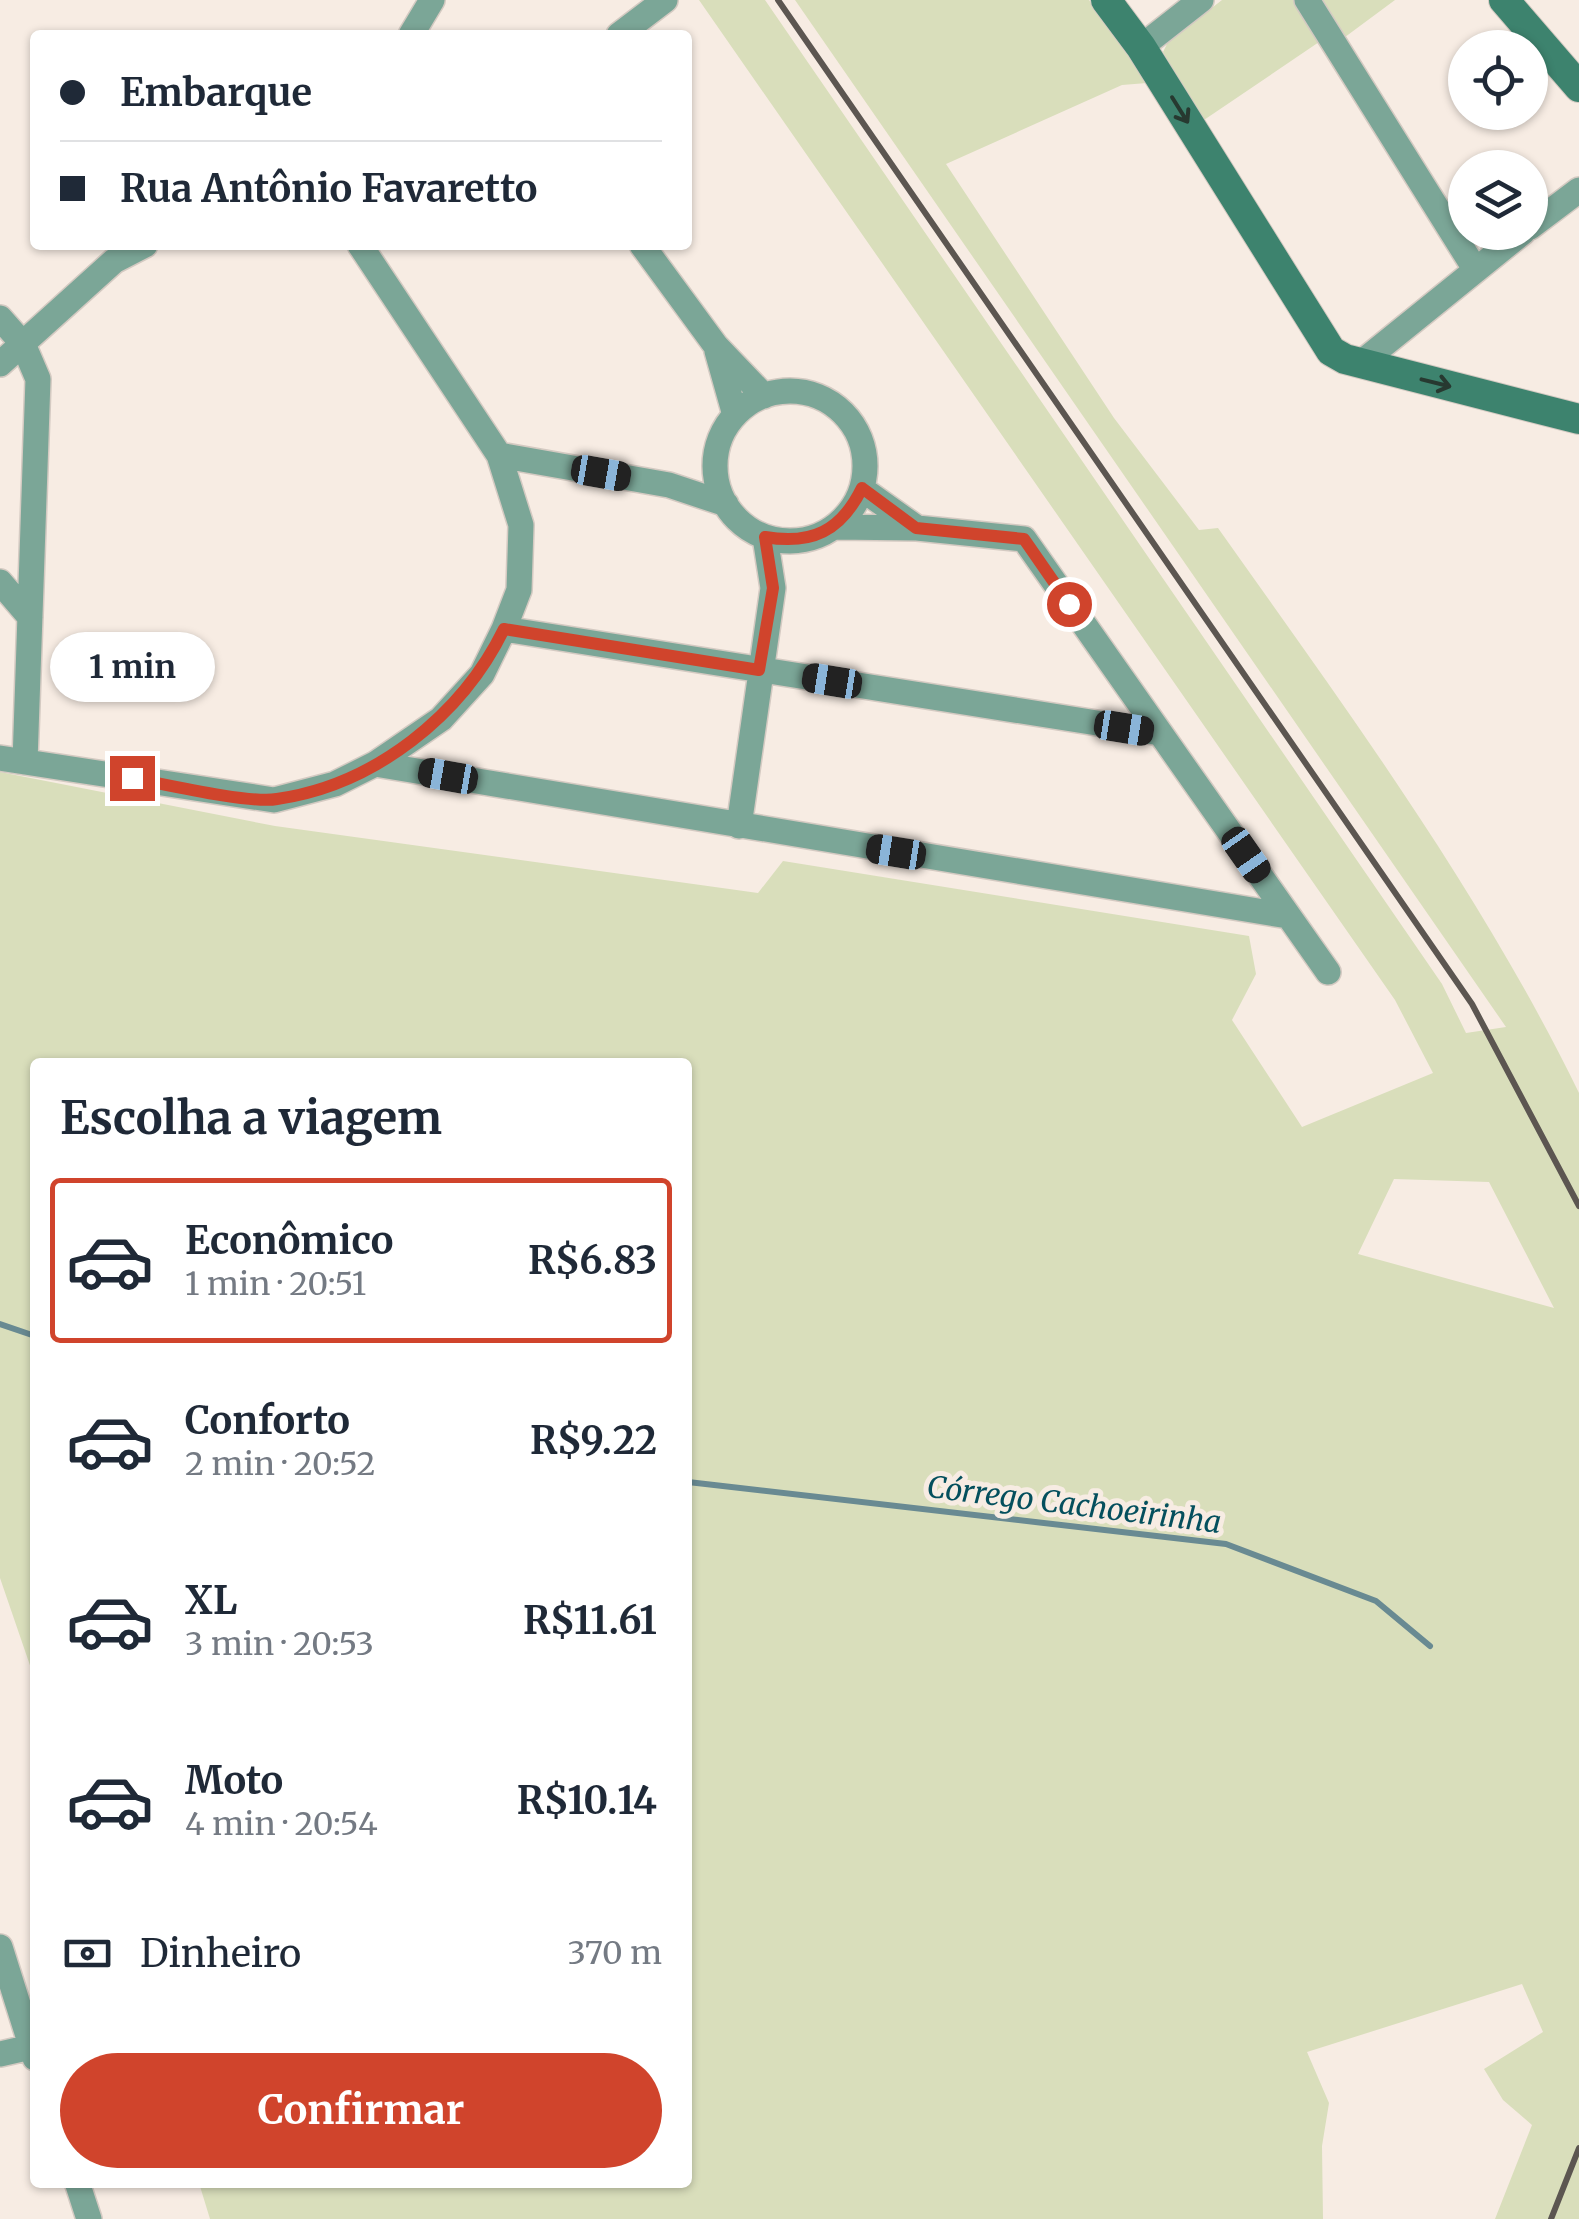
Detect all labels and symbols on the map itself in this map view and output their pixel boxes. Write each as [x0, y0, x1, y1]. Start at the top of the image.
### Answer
one-way arrow [1170, 95, 1190, 123]
one-way arrow [1420, 374, 1451, 393]
car [569, 453, 633, 493]
route start [1047, 582, 1092, 627]
callout: 1 min [49, 633, 214, 703]
car [800, 661, 864, 701]
car [1092, 708, 1156, 748]
route end [110, 756, 155, 801]
car [416, 756, 480, 796]
car [1217, 822, 1275, 888]
car [864, 832, 928, 872]
water label: Córrego Cachoeirinha [925, 1467, 1224, 1541]

